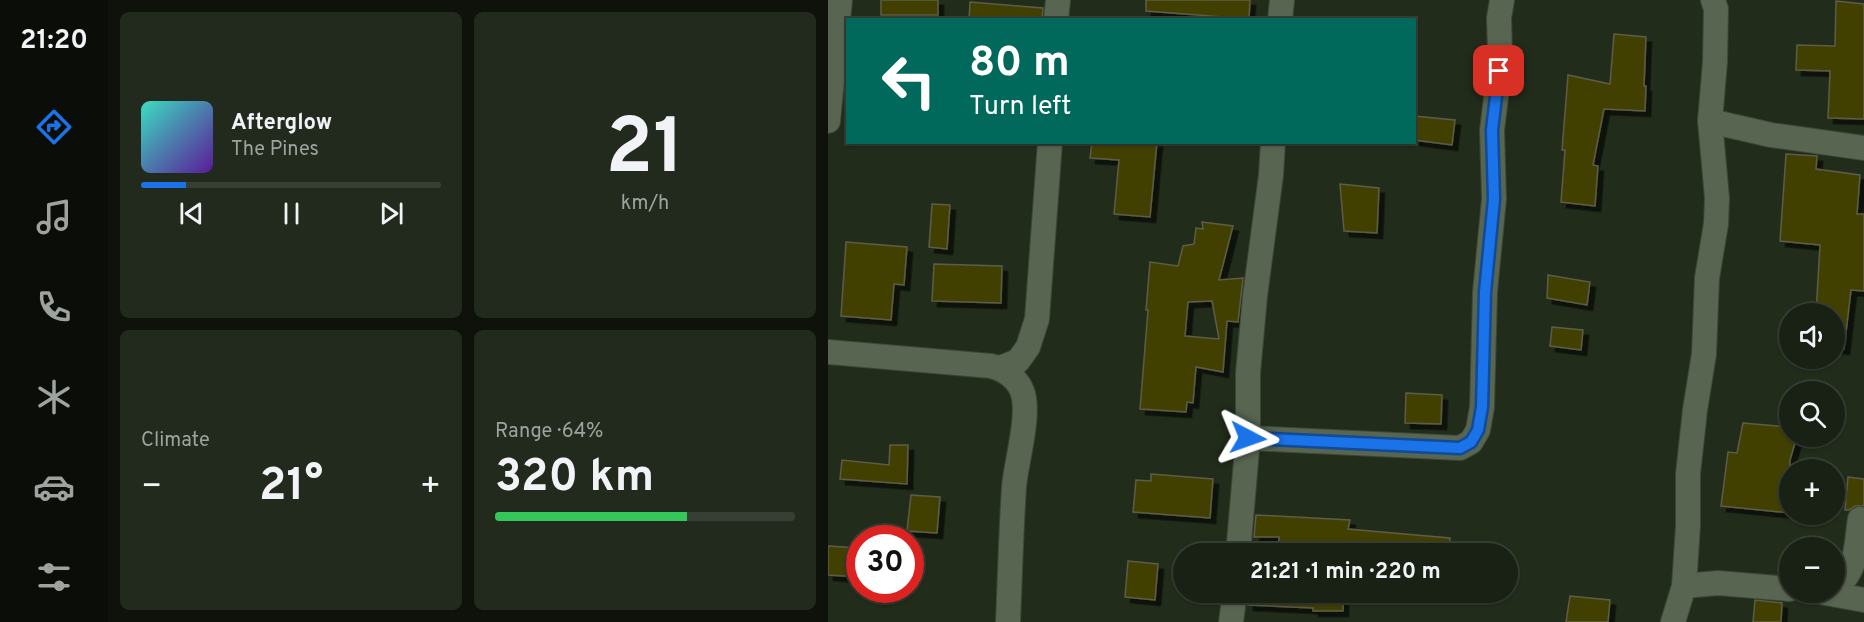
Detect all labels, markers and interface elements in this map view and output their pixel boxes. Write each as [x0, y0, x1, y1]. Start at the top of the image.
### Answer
text: 21:20 [20, 24, 88, 58]
text: 80 m [969, 38, 1070, 91]
icon: left [870, 42, 948, 120]
pin [1473, 45, 1524, 96]
icon: arrive [1482, 54, 1515, 87]
text: Turn left [969, 90, 1071, 124]
text: 21 [606, 102, 684, 201]
icon: directions [33, 106, 75, 148]
text: Afterglow [231, 110, 332, 137]
text: The Pines [231, 137, 319, 163]
text: km/h [621, 191, 669, 217]
icon: music [33, 196, 75, 238]
icon: previous [175, 197, 208, 230]
icon: pause [275, 197, 308, 230]
icon: next [375, 197, 408, 230]
icon: phone [33, 286, 75, 328]
map controls [1779, 303, 1845, 603]
button: sound [1779, 303, 1845, 369]
icon: climate [33, 376, 75, 418]
button: search [1779, 381, 1845, 447]
position arrow [1216, 406, 1280, 470]
text: Range · 64% [495, 419, 604, 445]
text: Climate [141, 428, 210, 454]
text: 320 km [495, 450, 654, 507]
text: 21° [259, 459, 323, 516]
button: + [1779, 459, 1845, 525]
icon: car [33, 466, 75, 508]
text: − [141, 467, 162, 509]
text: + [420, 467, 441, 509]
speed limit sign: 30 [846, 525, 924, 603]
button: − [1779, 537, 1845, 603]
icon: filters [33, 556, 75, 598]
text: 21:21 · 1 min · 220 m [1250, 559, 1441, 586]

